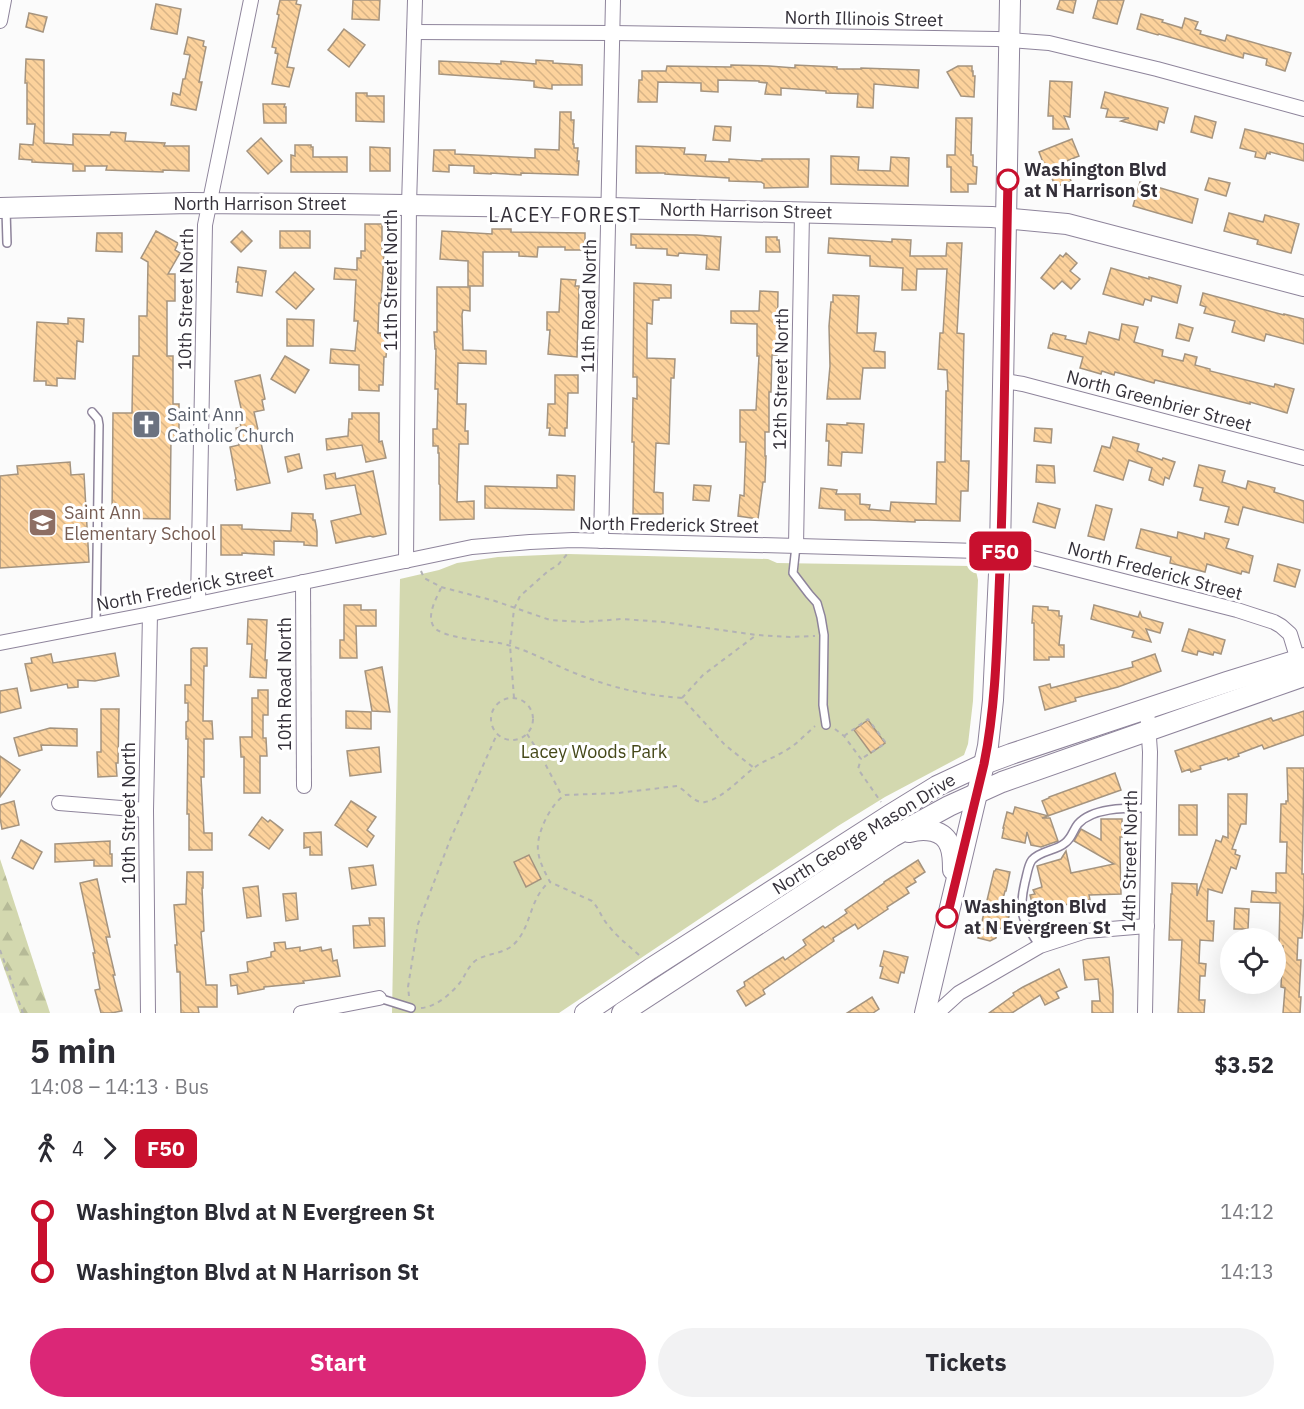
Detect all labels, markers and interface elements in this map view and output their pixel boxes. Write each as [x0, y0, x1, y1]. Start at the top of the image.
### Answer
street label: North Illinois Street [784, 6, 944, 31]
place label: Washington Blvd at N Harrison St [1024, 158, 1167, 202]
marker: Washington Blvd at N Harrison St [997, 169, 1019, 191]
street label: North Harrison Street [173, 192, 347, 215]
street label: North Harrison Street [659, 197, 833, 224]
district label: LACEY FOREST [488, 201, 642, 228]
street label: 11th Street North [379, 209, 402, 351]
street label: 10th Street North [173, 228, 198, 370]
street label: 11th Road North [576, 239, 601, 373]
street label: 12th Street North [768, 308, 793, 450]
street label: North Greenbrier Street [1064, 365, 1254, 436]
place label: Saint Ann Catholic Church [167, 403, 295, 447]
church icon: Saint Ann Catholic Church [130, 409, 162, 441]
place label: Saint Ann Elementary School [64, 501, 216, 545]
school or university icon: Saint Ann Elementary School [27, 507, 59, 539]
street label: North Frederick Street [579, 511, 759, 538]
line badge: F50 [966, 532, 1034, 570]
street label: North Frederick Street [1065, 536, 1245, 605]
text: F50 [981, 537, 1019, 565]
street label: North Frederick Street [94, 559, 275, 616]
street label: 10th Road North [273, 617, 296, 751]
park label: Lacey Woods Park [521, 740, 668, 763]
street label: 10th Street North [117, 742, 140, 884]
street label: North George Mason Drive [768, 768, 960, 899]
street label: 14th Street North [1117, 790, 1142, 932]
place label: Washington Blvd at N Evergreen St [964, 895, 1111, 939]
marker: Washington Blvd at N Evergreen St [936, 906, 958, 928]
map controls [1220, 928, 1286, 994]
button: locate [1220, 928, 1286, 994]
text: 5 min [30, 1029, 116, 1072]
text: $3.52 [1214, 1050, 1274, 1079]
text: 14:08 – 14:13 · Bus [30, 1073, 209, 1100]
icon: walk [30, 1132, 63, 1165]
icon: forward [93, 1132, 126, 1165]
text: F50 [147, 1134, 185, 1162]
text: 4 [72, 1135, 84, 1162]
text: Washington Blvd at N Evergreen St [76, 1197, 435, 1226]
text: 14:12 [1220, 1198, 1274, 1225]
text: Washington Blvd at N Harrison St [76, 1257, 419, 1286]
text: 14:13 [1220, 1258, 1274, 1285]
button: Start [30, 1328, 646, 1397]
button: Tickets [658, 1328, 1274, 1397]

